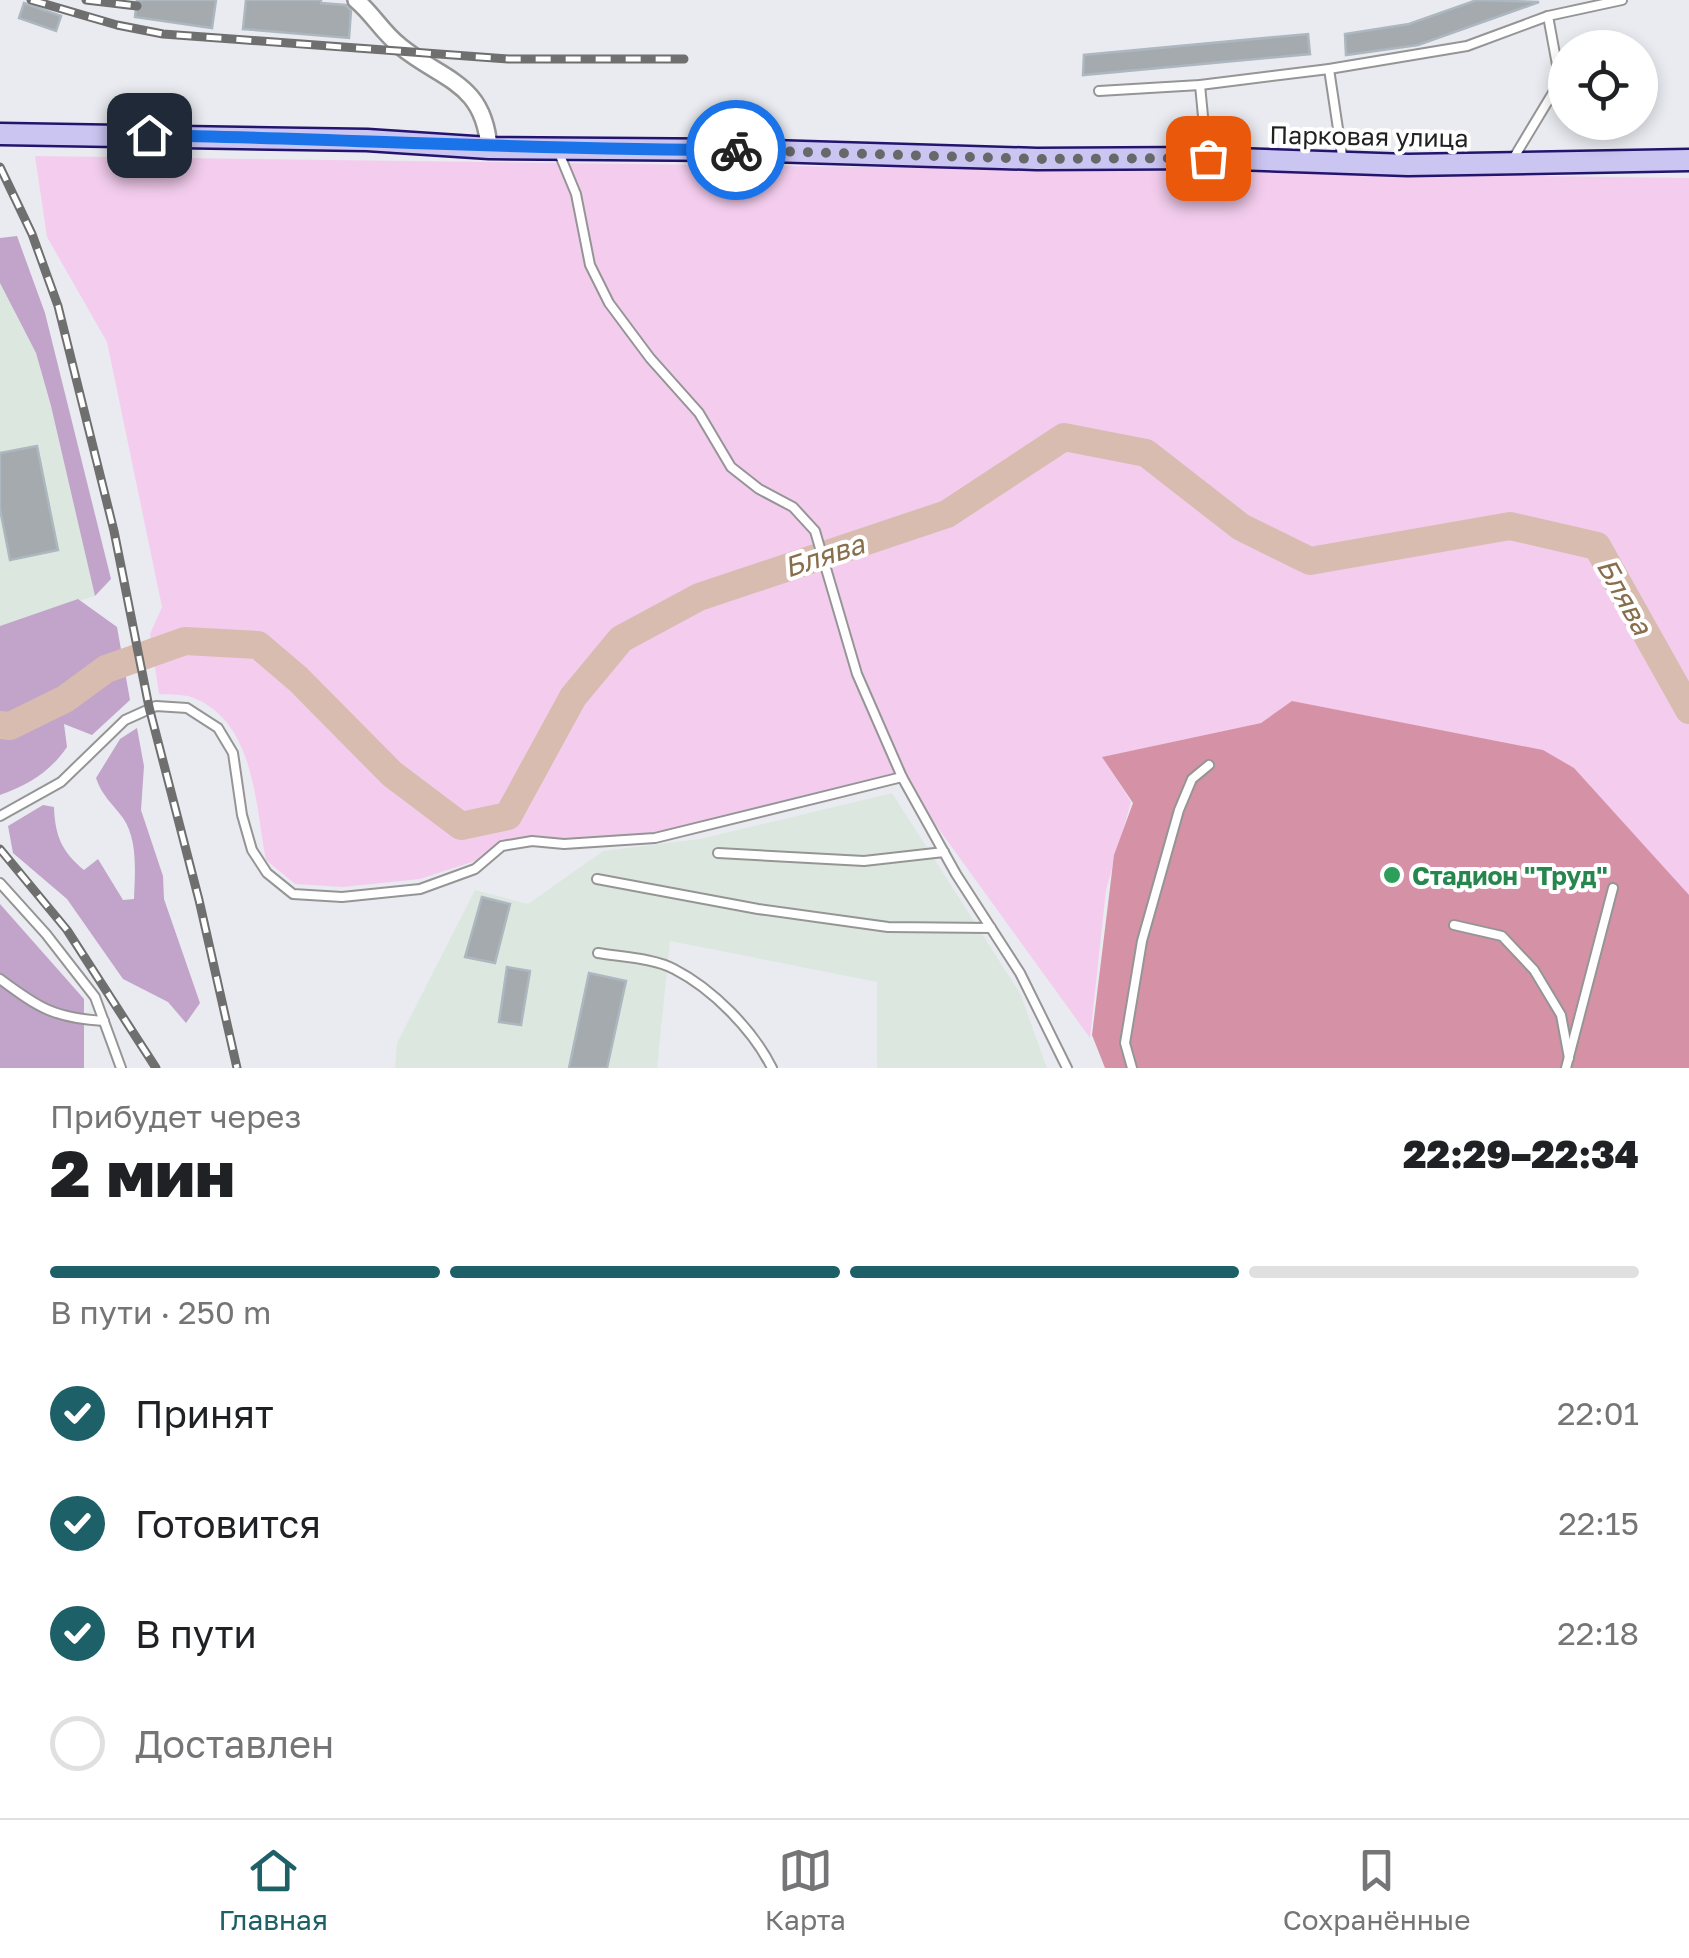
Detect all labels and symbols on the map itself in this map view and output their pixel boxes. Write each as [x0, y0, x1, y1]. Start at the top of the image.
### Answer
pin [107, 93, 192, 178]
courier [686, 100, 786, 200]
pin [1166, 116, 1251, 201]
street label: Парковая улица [1269, 119, 1469, 153]
water label: Блява [780, 526, 869, 583]
water label: Блява [1591, 552, 1660, 641]
place label: Стадион "Труд" [1412, 860, 1608, 891]
marker: Стадион "Труд" [1381, 864, 1403, 886]

